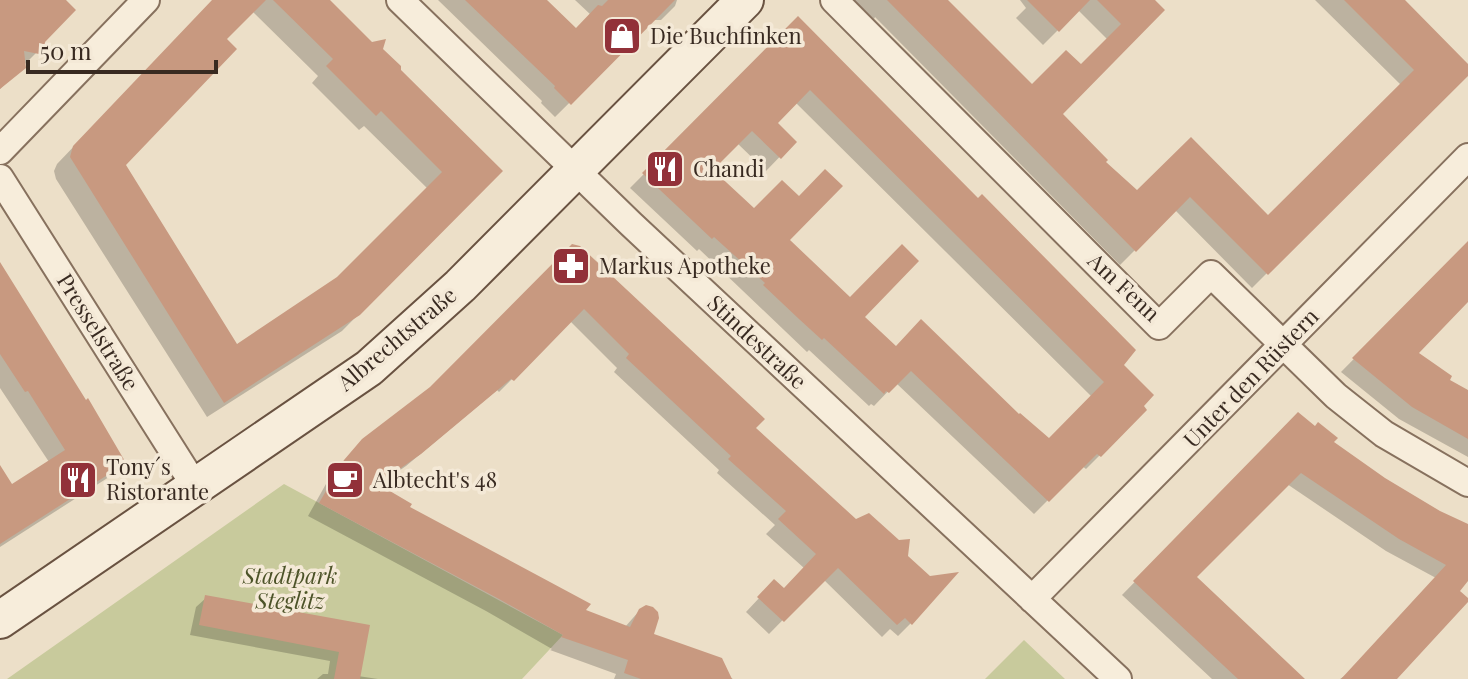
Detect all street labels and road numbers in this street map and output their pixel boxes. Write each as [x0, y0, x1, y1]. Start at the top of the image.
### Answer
street label: Am Fenn [1081, 245, 1167, 327]
street label: Presselstraße [51, 267, 147, 396]
street label: Albrechtstraße [330, 280, 462, 398]
street label: Stindestraße [702, 287, 814, 395]
street label: Unter den Rüstern [1176, 301, 1325, 453]

